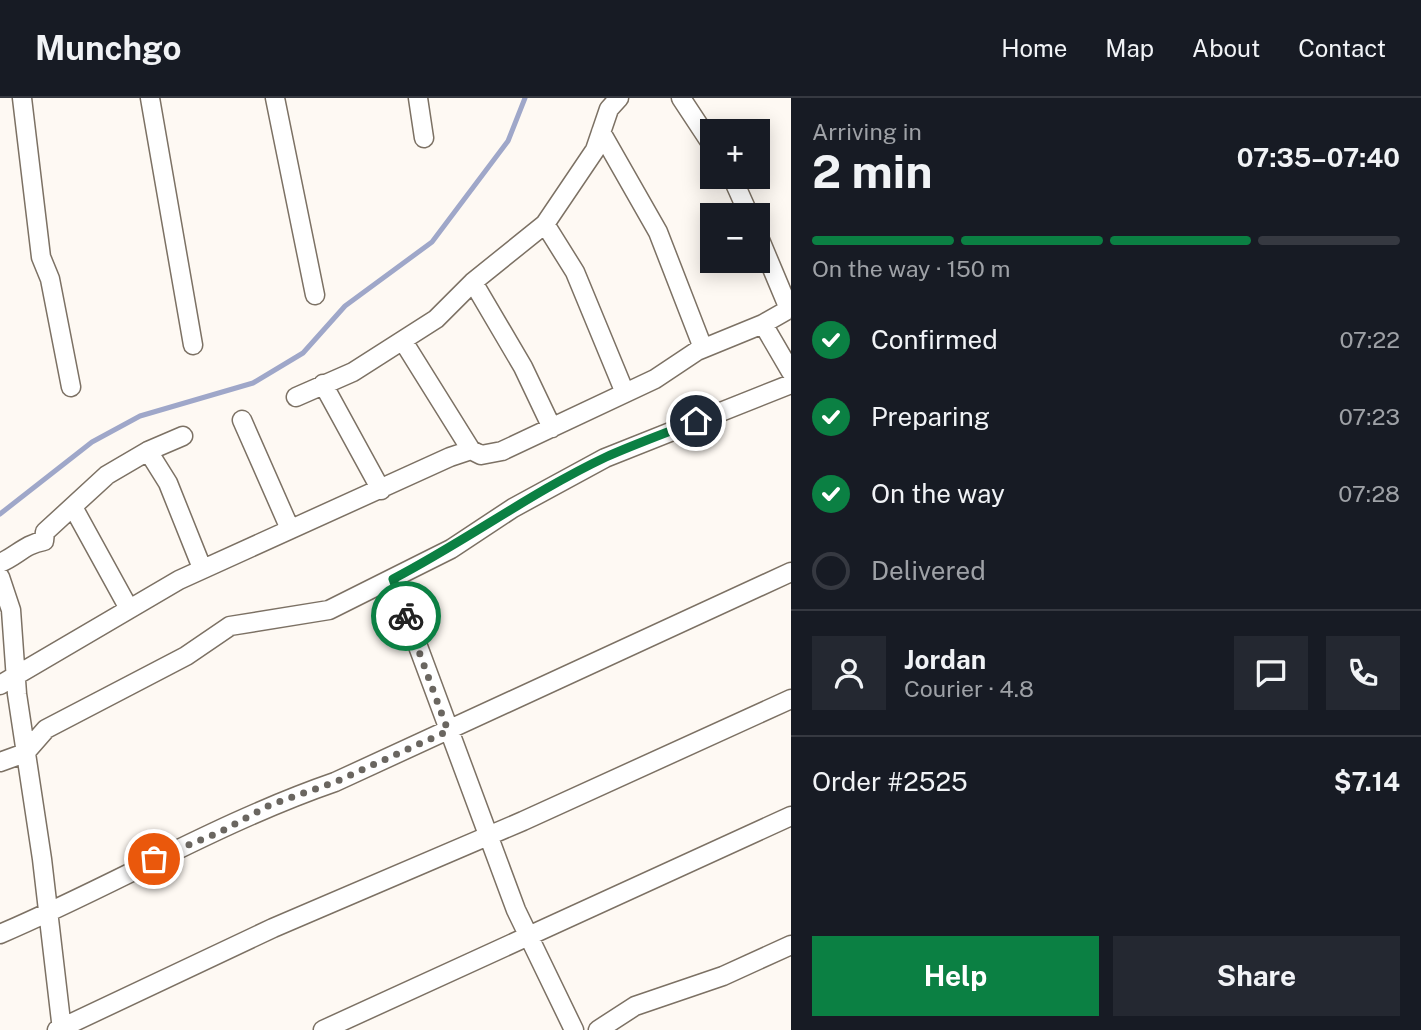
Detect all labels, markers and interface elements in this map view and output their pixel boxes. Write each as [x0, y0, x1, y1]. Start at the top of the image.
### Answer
text: Munchgo [35, 29, 181, 67]
text: Home [1001, 34, 1067, 62]
text: Map [1105, 34, 1154, 62]
text: About [1192, 34, 1260, 62]
text: Contact [1298, 34, 1386, 62]
text: Arriving in [812, 118, 922, 145]
map controls [700, 119, 770, 273]
button: + [700, 119, 770, 189]
text: 07:35–07:40 [1237, 142, 1400, 173]
text: 2 min [812, 144, 932, 198]
button: − [700, 203, 770, 273]
text: On the way · 150 m [812, 255, 1010, 282]
icon: check [812, 321, 850, 359]
text: Confirmed [871, 324, 998, 355]
text: 07:22 [1339, 326, 1400, 353]
pin [666, 391, 726, 451]
icon: check [812, 398, 850, 436]
text: Preparing [871, 401, 990, 432]
icon: home [677, 402, 715, 440]
text: 07:23 [1339, 403, 1400, 430]
icon: check [812, 475, 850, 513]
text: On the way [871, 478, 1005, 509]
text: 07:28 [1338, 480, 1400, 507]
text: Delivered [871, 555, 986, 586]
courier [371, 581, 441, 651]
icon: bike [387, 597, 425, 635]
button: person [812, 636, 886, 710]
button: chat [1234, 636, 1308, 710]
button: phone [1326, 636, 1400, 710]
text: Jordan [904, 644, 986, 675]
text: Courier · 4.8 [904, 675, 1034, 702]
text: Order #2525 [812, 766, 968, 797]
text: $7.14 [1334, 766, 1400, 797]
pin [124, 829, 184, 889]
icon: bag [135, 840, 173, 878]
button: Help [812, 936, 1099, 1016]
button: Share [1113, 936, 1400, 1016]

